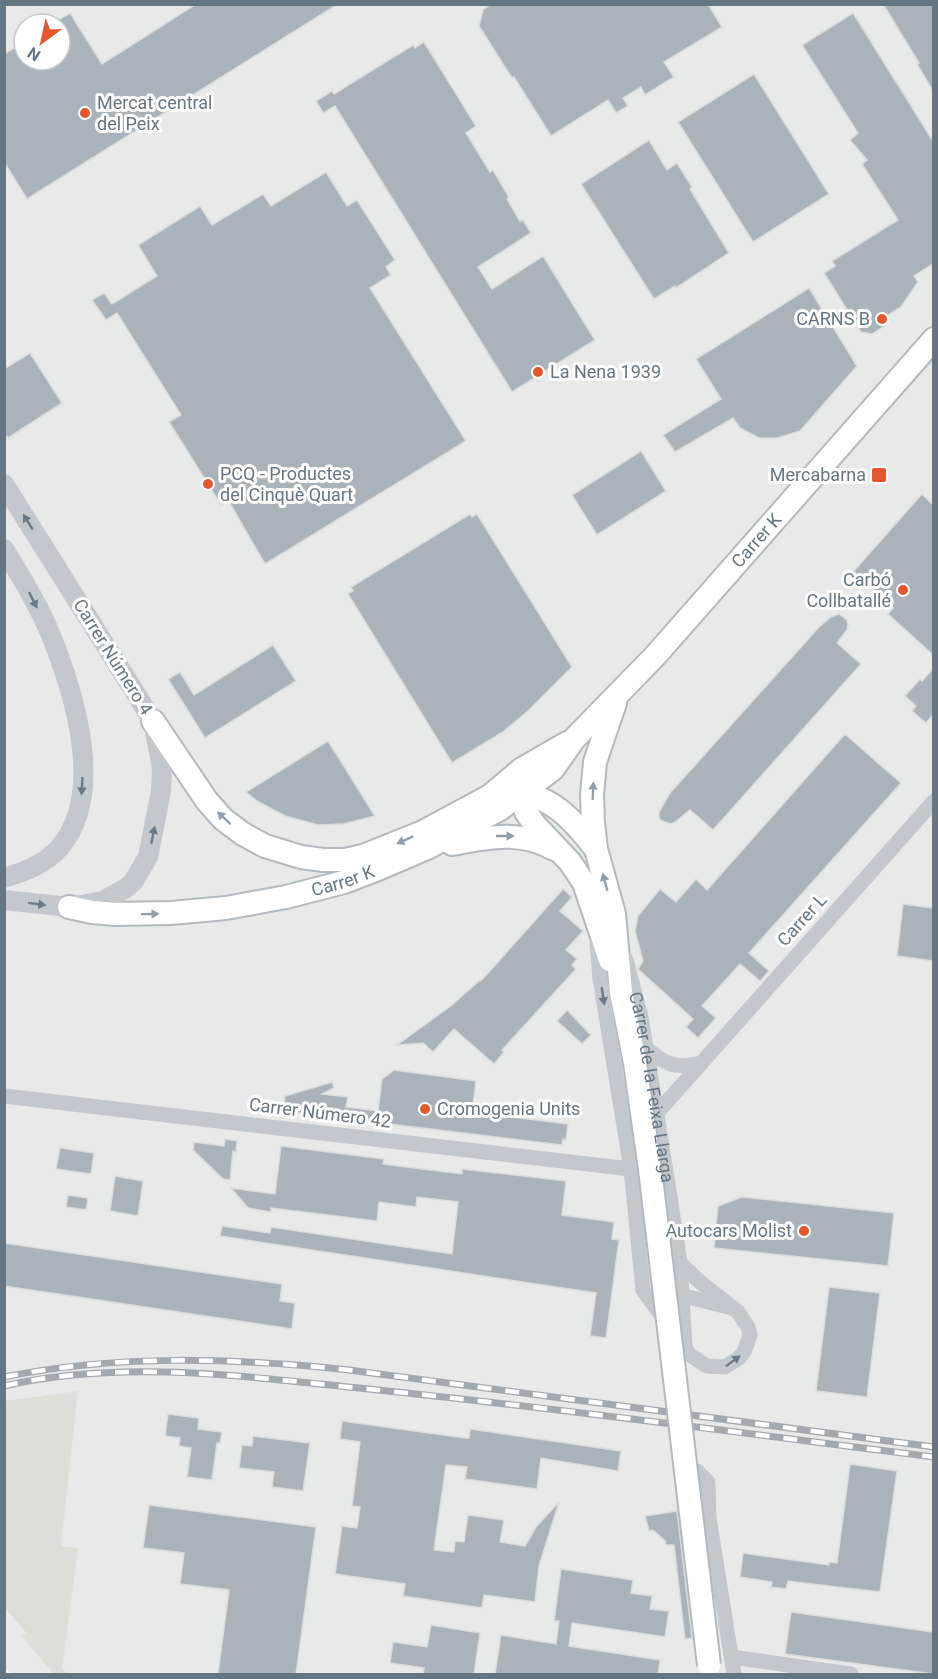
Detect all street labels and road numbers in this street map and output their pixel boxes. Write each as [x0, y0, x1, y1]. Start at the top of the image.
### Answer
street label: Carrer K [727, 508, 786, 572]
street label: Carrer Número 4 [69, 595, 157, 718]
street label: Carrer K [309, 860, 378, 900]
street label: Carrer L [773, 889, 831, 950]
street label: Carrer de la Feixa Llarga [625, 990, 679, 1184]
street label: Carrer Número 42 [248, 1093, 392, 1132]

